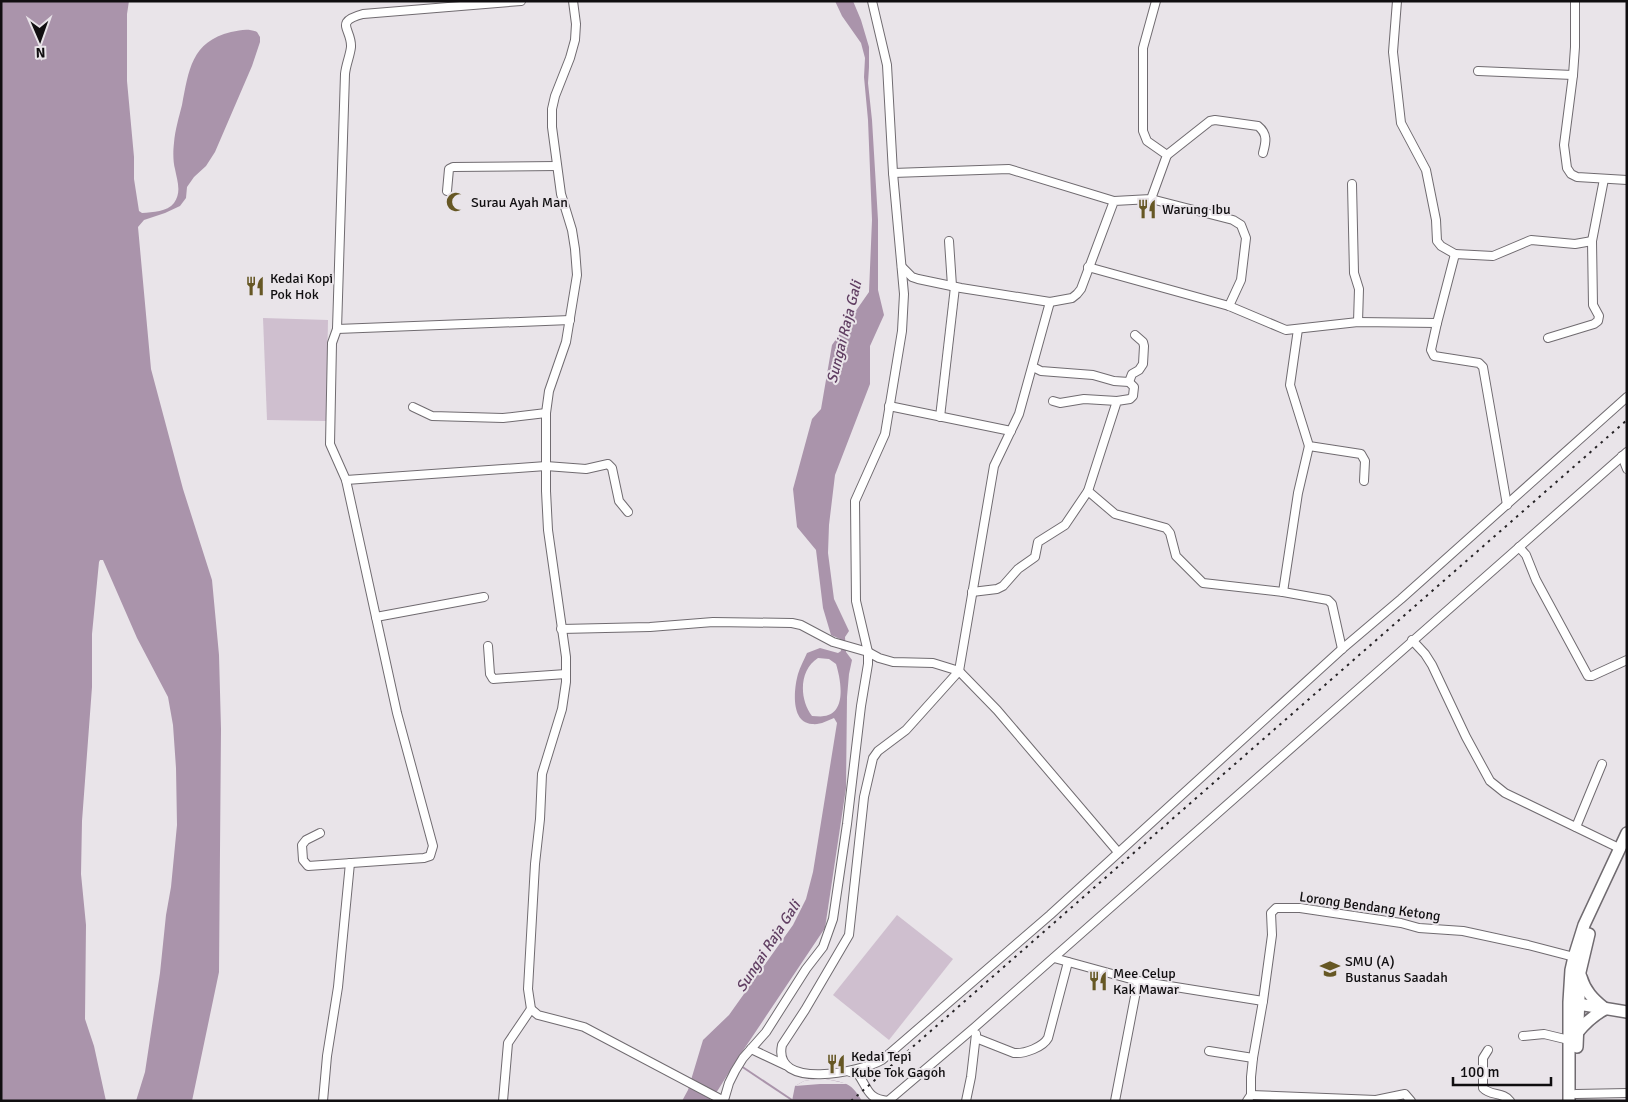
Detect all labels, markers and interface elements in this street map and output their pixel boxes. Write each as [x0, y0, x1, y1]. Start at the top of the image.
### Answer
north arrow [15, 15, 65, 65]
text: N [35, 44, 46, 61]
mosque icon: Surau Ayah Man [445, 191, 467, 213]
place label: Surau Ayah Man [471, 194, 568, 211]
restaurant icon: Warung Ibu [1136, 198, 1158, 220]
place label: Warung Ibu [1162, 201, 1231, 218]
place label: Kedai Kopi Pok Hok [270, 270, 333, 303]
restaurant icon: Kedai Kopi Pok Hok [244, 275, 266, 297]
water label: Sungai Raja Gali [823, 277, 866, 385]
street label: Lorong Bendang Ketong [1298, 888, 1442, 925]
water label: Sungai Raja Gali [732, 895, 805, 995]
place label: SMU (A) Bustanus Saadah [1345, 953, 1448, 986]
school or university icon: SMU (A) Bustanus Saadah [1319, 958, 1341, 980]
place label: Mee Celup Kak Mawar [1113, 965, 1180, 998]
restaurant icon: Mee Celup Kak Mawar [1087, 970, 1109, 992]
place label: Kedai Tepi Kube Tok Gagoh [851, 1048, 946, 1081]
restaurant icon: Kedai Tepi Kube Tok Gagoh [825, 1053, 847, 1075]
scale bar [1453, 1054, 1550, 1086]
text: 100 m [1460, 1063, 1500, 1081]

